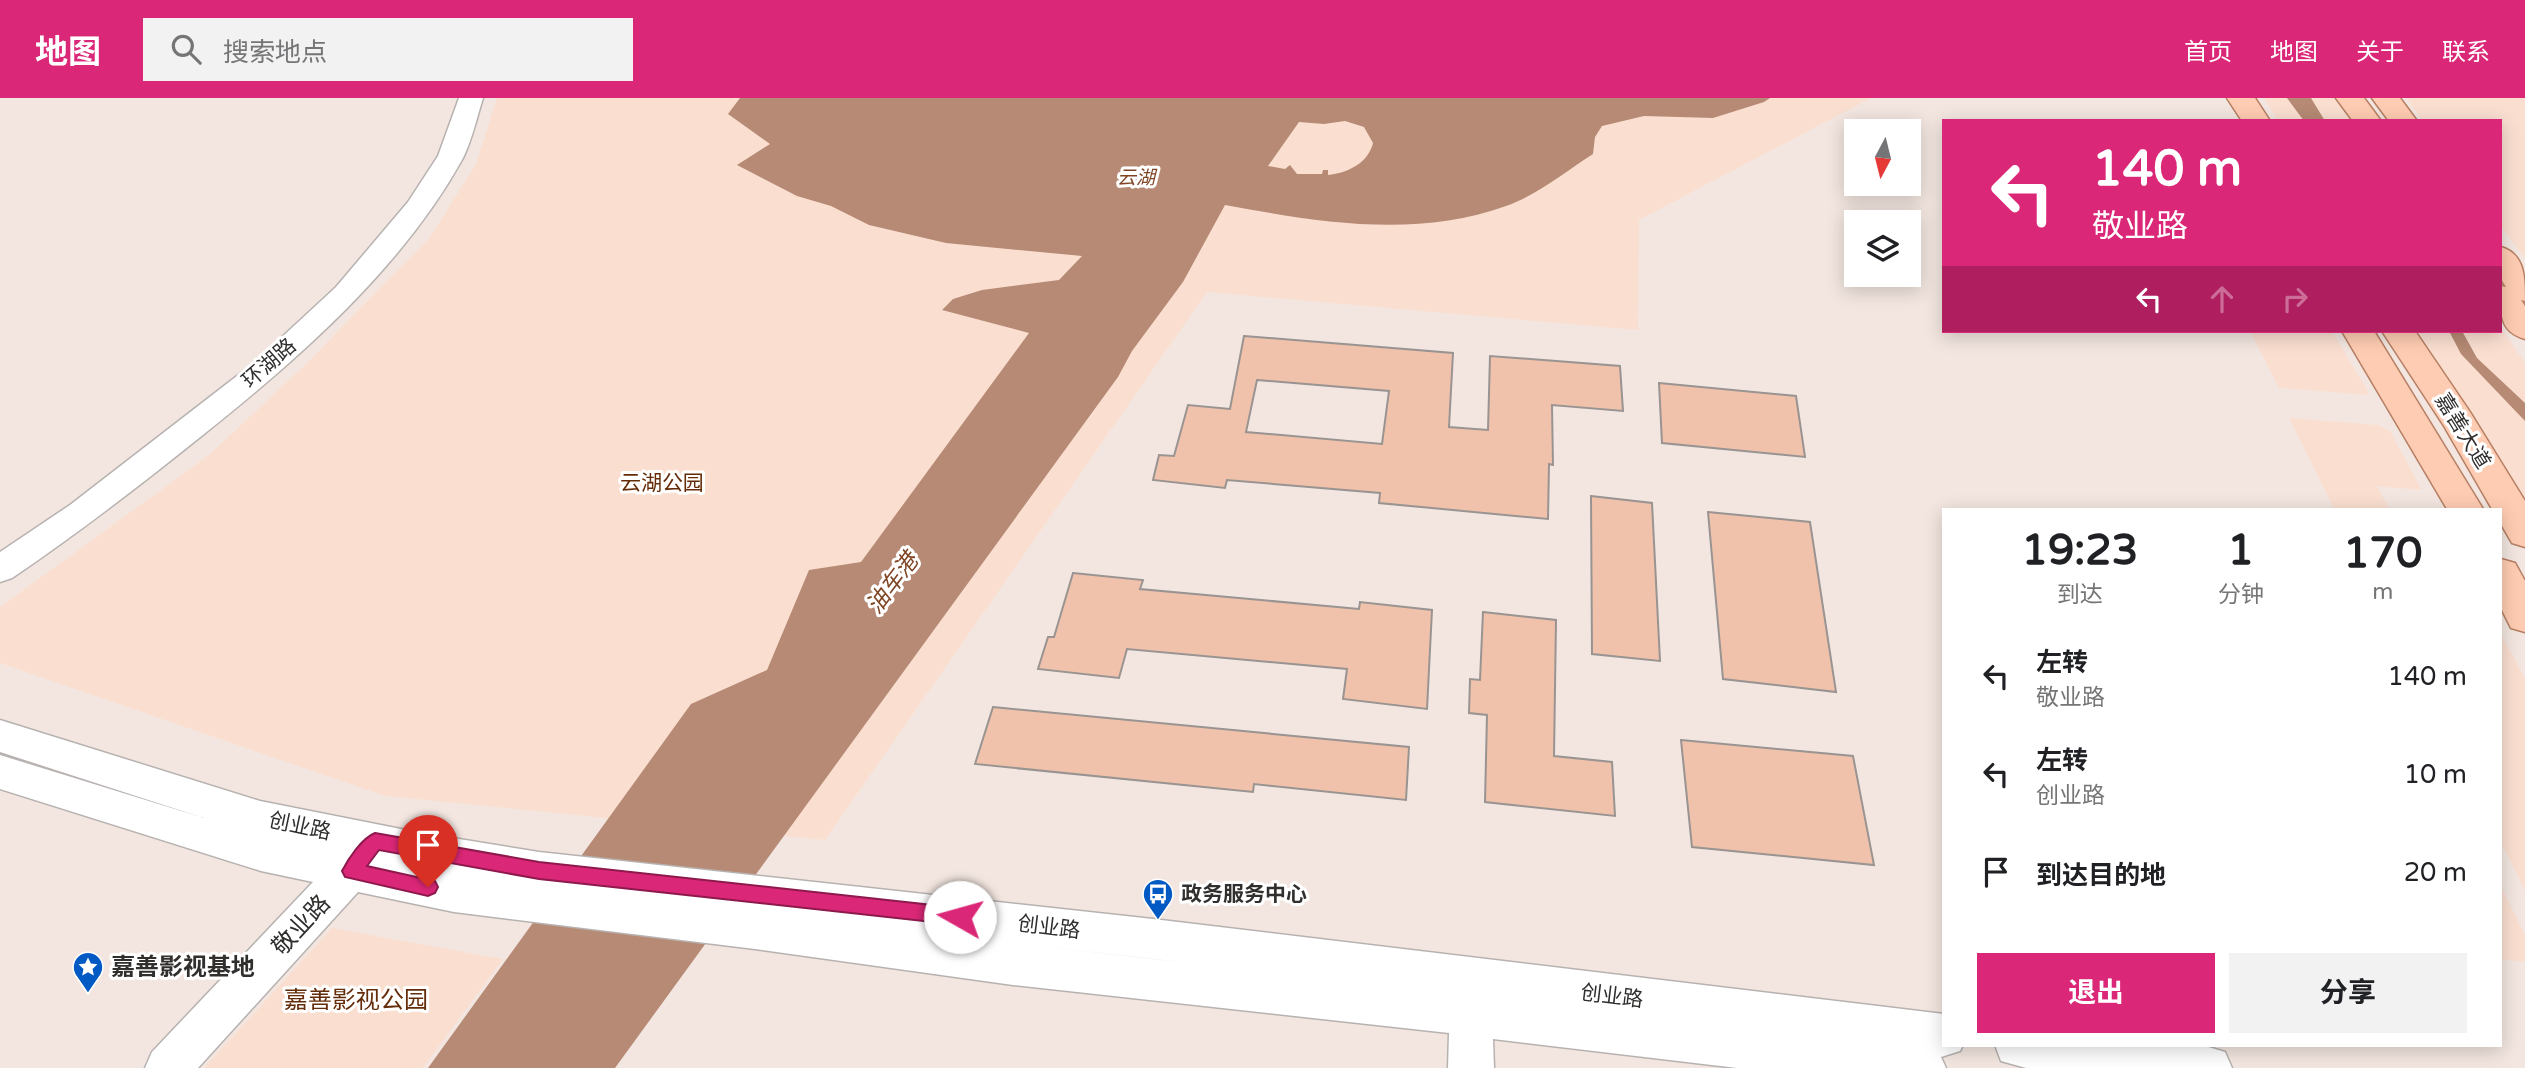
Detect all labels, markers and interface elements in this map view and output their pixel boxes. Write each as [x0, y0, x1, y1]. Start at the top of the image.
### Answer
search box [143, 18, 633, 81]
icon: search [167, 30, 205, 68]
text: 地图 [35, 33, 101, 72]
text: 搜索地点 [223, 37, 327, 68]
text: 首页 [2184, 38, 2232, 67]
text: 地图 [2270, 38, 2318, 67]
text: 关于 [2356, 38, 2404, 67]
text: 联系 [2442, 38, 2490, 67]
north arrow [1844, 119, 1922, 196]
map controls [1844, 119, 1921, 287]
text: 140 m [2092, 140, 2242, 199]
icon: left [1977, 147, 2068, 238]
water label: 云湖 [1117, 167, 1158, 189]
text: 敬业路 [2092, 208, 2188, 246]
button: layers [1844, 210, 1921, 287]
icon: left [2130, 280, 2168, 318]
icon: ahead [2203, 280, 2241, 318]
icon: right [2276, 280, 2314, 318]
street label: 环湖路 [237, 333, 301, 393]
street label: 嘉善大道 [2430, 389, 2495, 474]
park label: 云湖公园 [620, 471, 704, 496]
text: 19:23 [2022, 525, 2138, 576]
text: 1 [2227, 525, 2254, 576]
text: 170 [2343, 528, 2422, 579]
water label: 油车港 [861, 545, 927, 620]
text: m [2372, 578, 2393, 606]
text: 到达 [2057, 581, 2103, 609]
text: 分钟 [2218, 581, 2264, 609]
text: 左转 [2036, 647, 2088, 678]
icon: left [1977, 657, 2015, 695]
text: 140 m [2387, 661, 2467, 692]
text: 敬业路 [2036, 684, 2105, 712]
text: 左转 [2036, 745, 2088, 776]
icon: left [1977, 755, 2015, 793]
text: 10 m [2404, 759, 2467, 790]
text: 创业路 [2036, 782, 2105, 810]
street label: 创业路 [266, 808, 333, 845]
pin [398, 815, 458, 887]
icon: arrive [409, 826, 447, 864]
icon: arrive [1977, 853, 2015, 891]
text: 20 m [2404, 857, 2467, 888]
text: 到达目的地 [2036, 860, 2166, 891]
bus stop icon: 政务服务中心 [1141, 877, 1175, 921]
position arrow [923, 880, 997, 954]
place label: 政务服务中心 [1181, 882, 1307, 907]
street label: 敬业路 [266, 889, 337, 962]
street label: 创业路 [1016, 911, 1082, 944]
place icon: 嘉善影视基地 [71, 950, 105, 994]
place label: 嘉善影视基地 [111, 953, 255, 982]
button: 退出 [1977, 953, 2215, 1033]
button: 分享 [2229, 953, 2467, 1033]
street label: 创业路 [1579, 980, 1645, 1013]
park label: 嘉善影视公园 [284, 986, 428, 1015]

